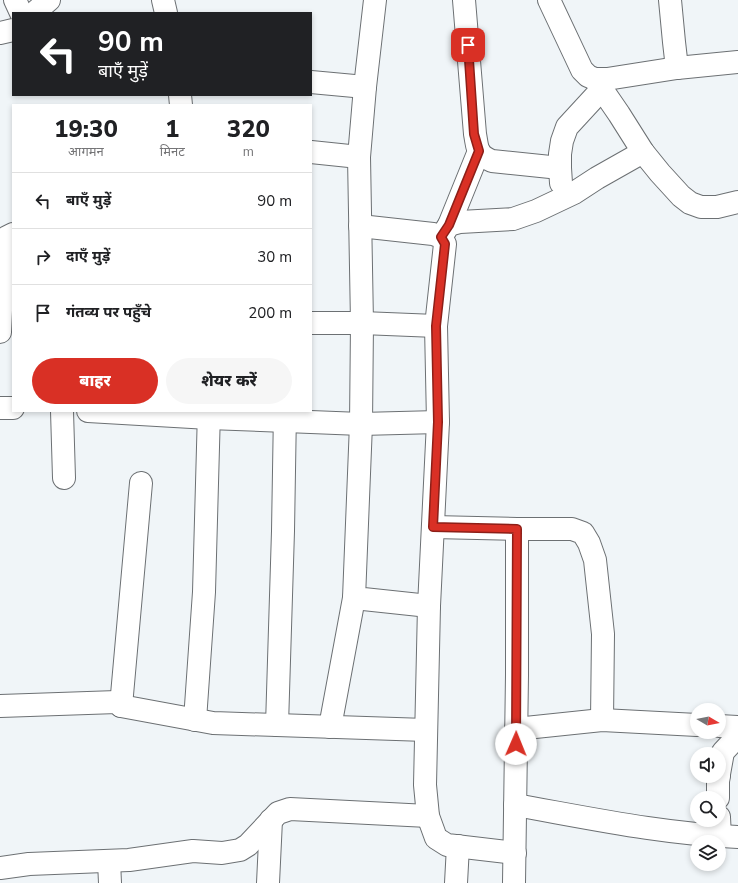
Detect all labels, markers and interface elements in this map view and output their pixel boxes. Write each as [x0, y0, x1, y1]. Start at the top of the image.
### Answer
text: 90 m [98, 23, 164, 61]
icon: left [32, 28, 84, 80]
pin [451, 28, 485, 62]
icon: arrive [457, 34, 479, 56]
text: बाएँ मुड़ें [98, 59, 148, 83]
text: 19:30 [54, 113, 118, 145]
text: 1 [165, 113, 180, 145]
text: 320 [227, 113, 270, 145]
text: आगमन [68, 143, 104, 161]
text: मिनट [160, 143, 185, 161]
text: m [243, 143, 254, 161]
icon: left [32, 190, 54, 212]
text: बाएँ मुड़ें [66, 190, 111, 210]
text: 90 m [257, 191, 292, 211]
icon: right [32, 246, 54, 268]
text: दाएँ मुड़ें [66, 246, 110, 266]
text: 30 m [257, 247, 292, 267]
icon: arrive [32, 302, 54, 324]
text: गंतव्य पर पहुँचे [66, 302, 151, 322]
text: 200 m [248, 303, 292, 323]
button: बाहर [32, 358, 158, 404]
button: शेयर करें [166, 358, 292, 404]
north arrow [690, 703, 726, 739]
map controls [690, 703, 726, 871]
position arrow [495, 723, 537, 765]
button: sound [690, 747, 726, 783]
button: search [690, 791, 726, 827]
button: layers [690, 835, 726, 871]

